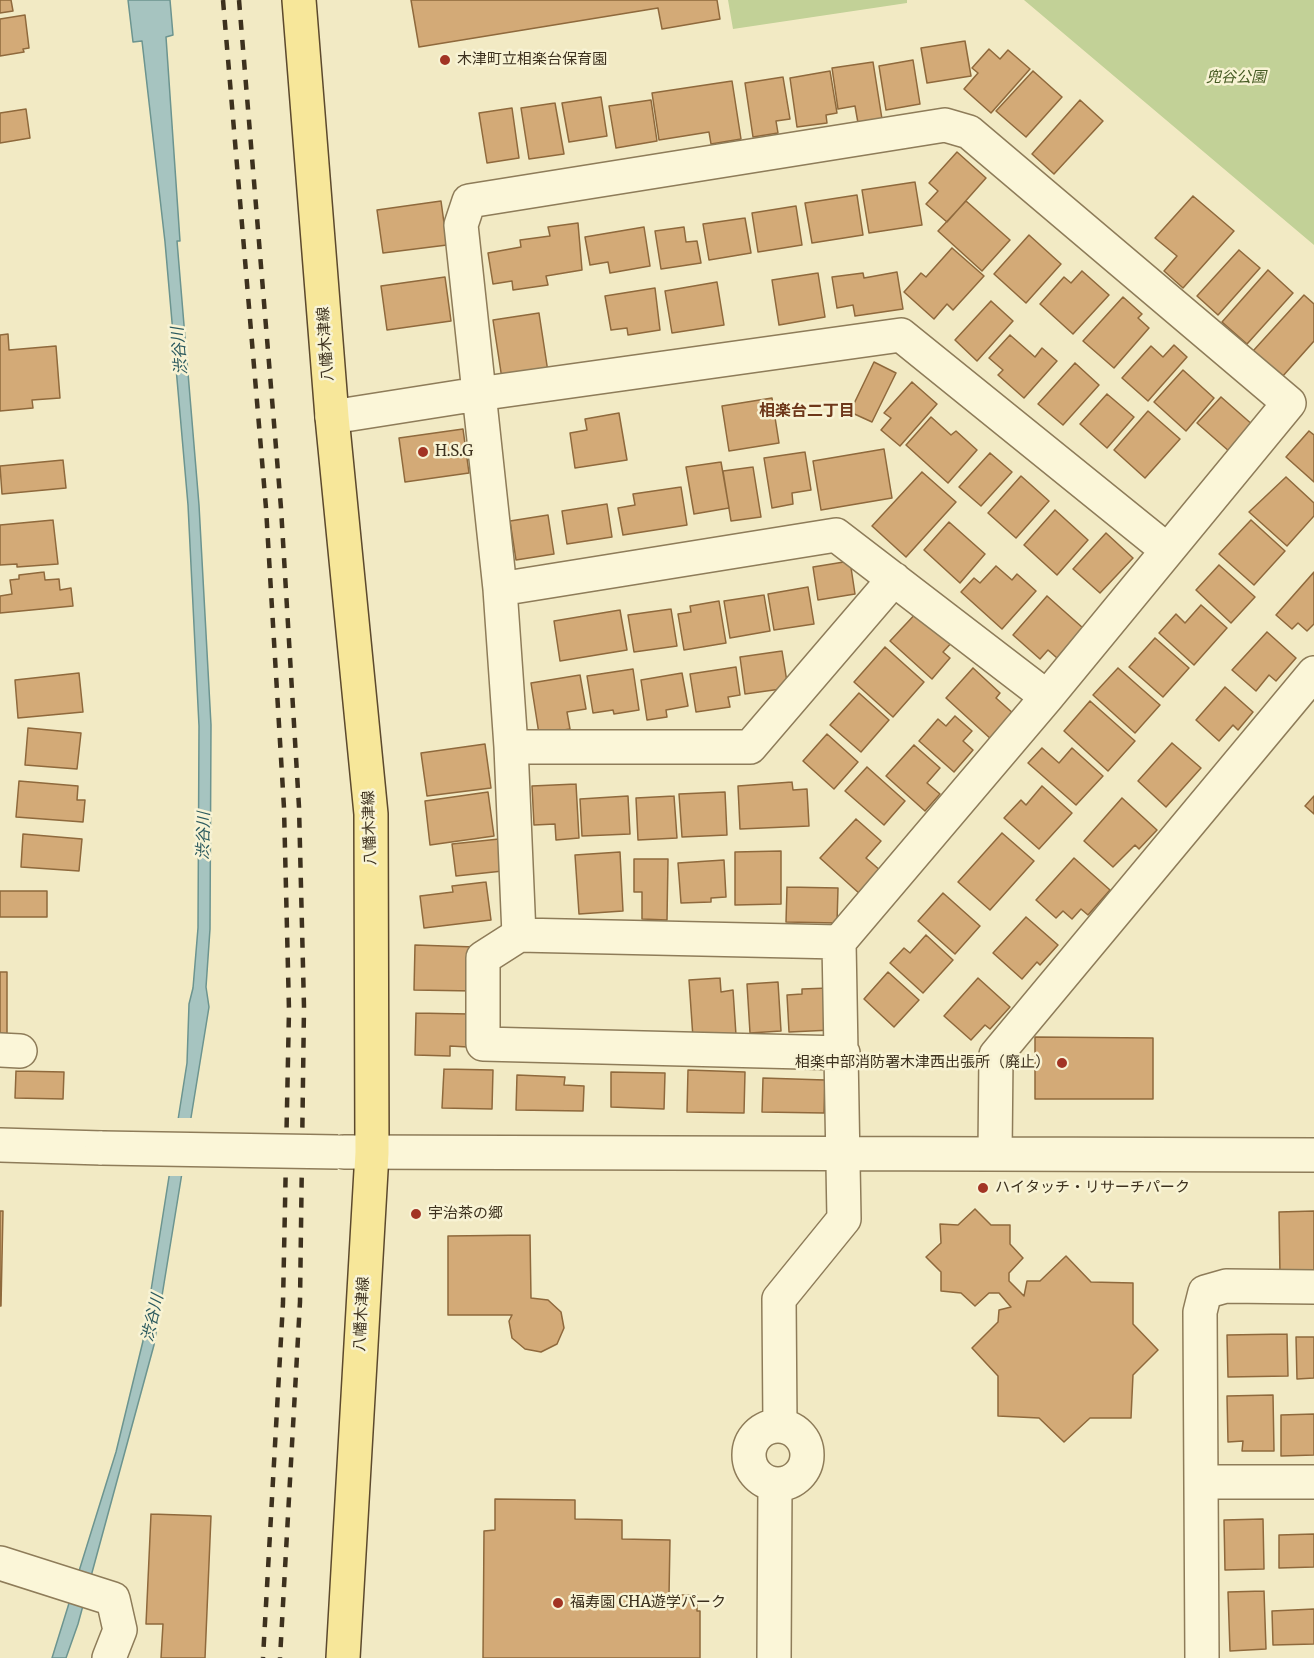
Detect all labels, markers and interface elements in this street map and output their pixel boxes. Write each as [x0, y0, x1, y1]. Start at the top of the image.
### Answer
place label: 木津町立相楽台保育園 [457, 51, 607, 69]
marker: 木津町立相楽台保育園 [438, 53, 452, 67]
park label: 兜谷公園 [1206, 69, 1266, 87]
street label: 八幡木津線 [314, 306, 338, 382]
water label: 渋谷川 [168, 326, 192, 376]
district label: 相楽台二丁目 [759, 401, 855, 421]
place label: H.S.G [435, 443, 473, 461]
marker: H.S.G [416, 445, 430, 459]
street label: 八幡木津線 [360, 790, 380, 866]
water label: 渋谷川 [194, 812, 214, 860]
place label: 相楽中部消防署木津西出張所（廃止） [795, 1054, 1050, 1072]
marker: 相楽中部消防署木津西出張所（廃止） [1055, 1056, 1069, 1070]
place label: ハイタッチ・リサーチパーク [995, 1179, 1190, 1197]
marker: ハイタッチ・リサーチパーク [976, 1181, 990, 1195]
place label: 宇治茶の郷 [428, 1205, 503, 1223]
marker: 宇治茶の郷 [409, 1207, 423, 1221]
street label: 八幡木津線 [351, 1276, 373, 1352]
water label: 渋谷川 [138, 1292, 168, 1344]
place label: 福寿園 CHA遊学パーク [570, 1594, 726, 1612]
marker: 福寿園 CHA遊学パーク [551, 1596, 565, 1610]

